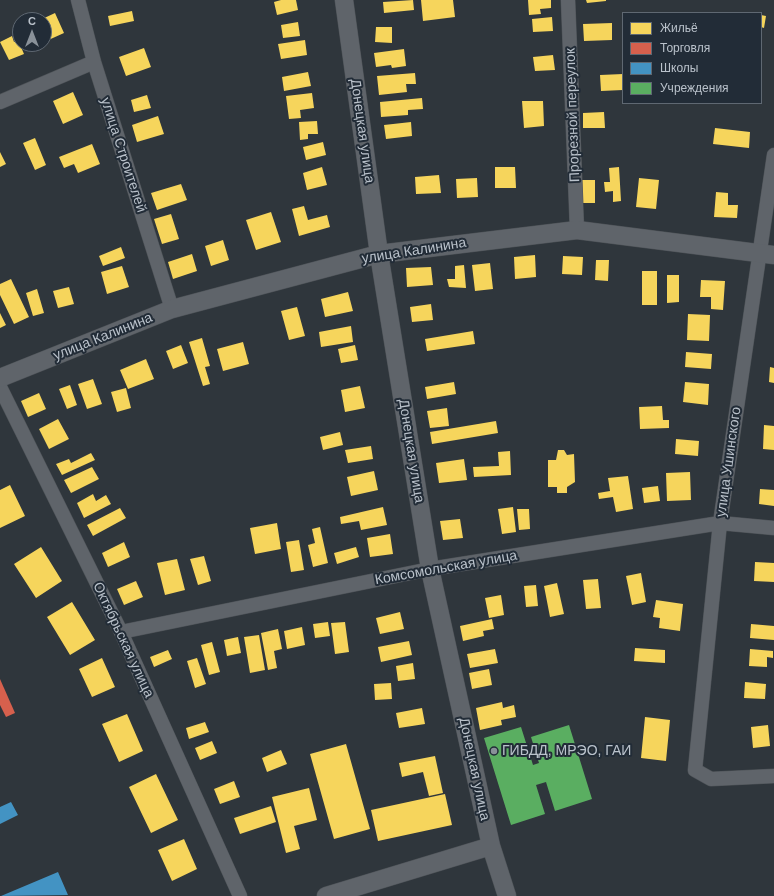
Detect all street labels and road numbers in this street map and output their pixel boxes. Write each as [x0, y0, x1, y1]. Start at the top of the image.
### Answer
street label: Прорезной переулок [562, 48, 584, 182]
street label: Донецкая улица [346, 78, 378, 184]
street label: улица Строителей [97, 96, 149, 214]
street label: улица Калинина [361, 234, 467, 268]
street label: улица Калинина [51, 309, 155, 365]
street label: Донецкая улица [394, 398, 428, 504]
street label: улица Ушинского [713, 406, 745, 518]
street label: Комсомольская улица [374, 547, 518, 589]
street label: Октябрьская улица [89, 580, 157, 700]
street label: Донецкая улица [455, 716, 493, 822]

